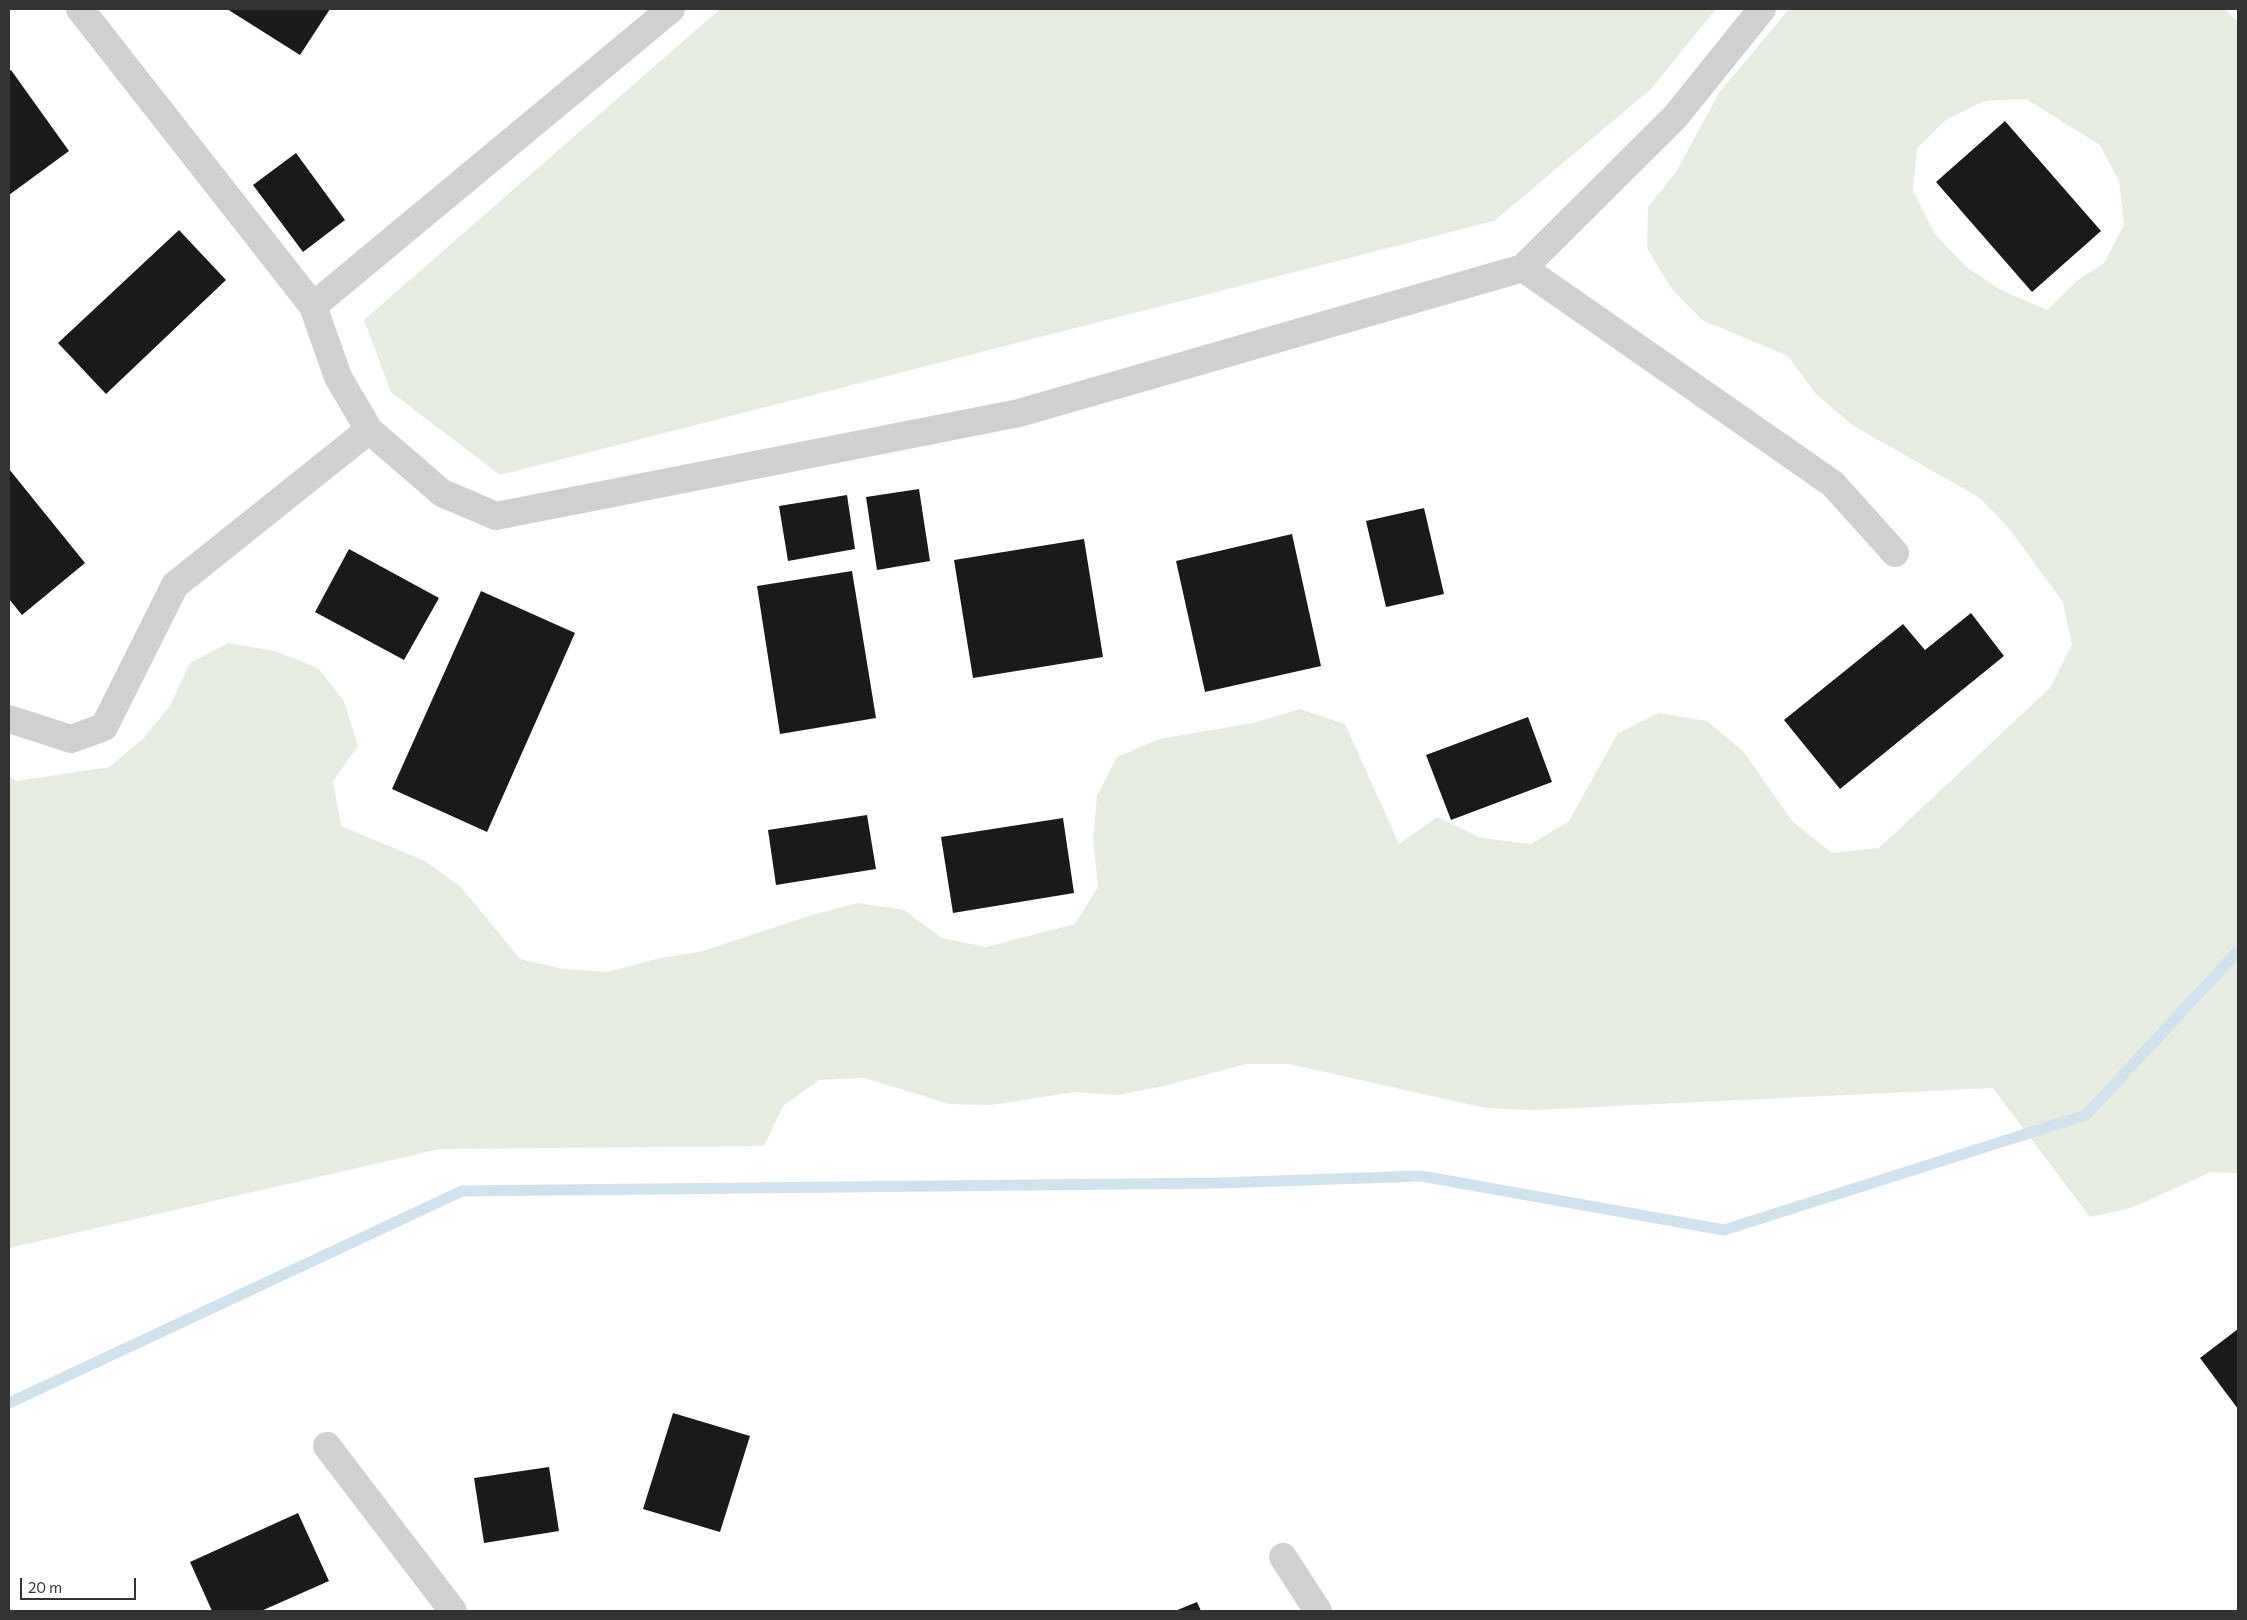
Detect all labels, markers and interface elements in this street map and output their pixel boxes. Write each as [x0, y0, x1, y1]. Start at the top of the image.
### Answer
scale bar [22, 1568, 139, 1600]
text: 20 m [28, 1578, 62, 1596]

